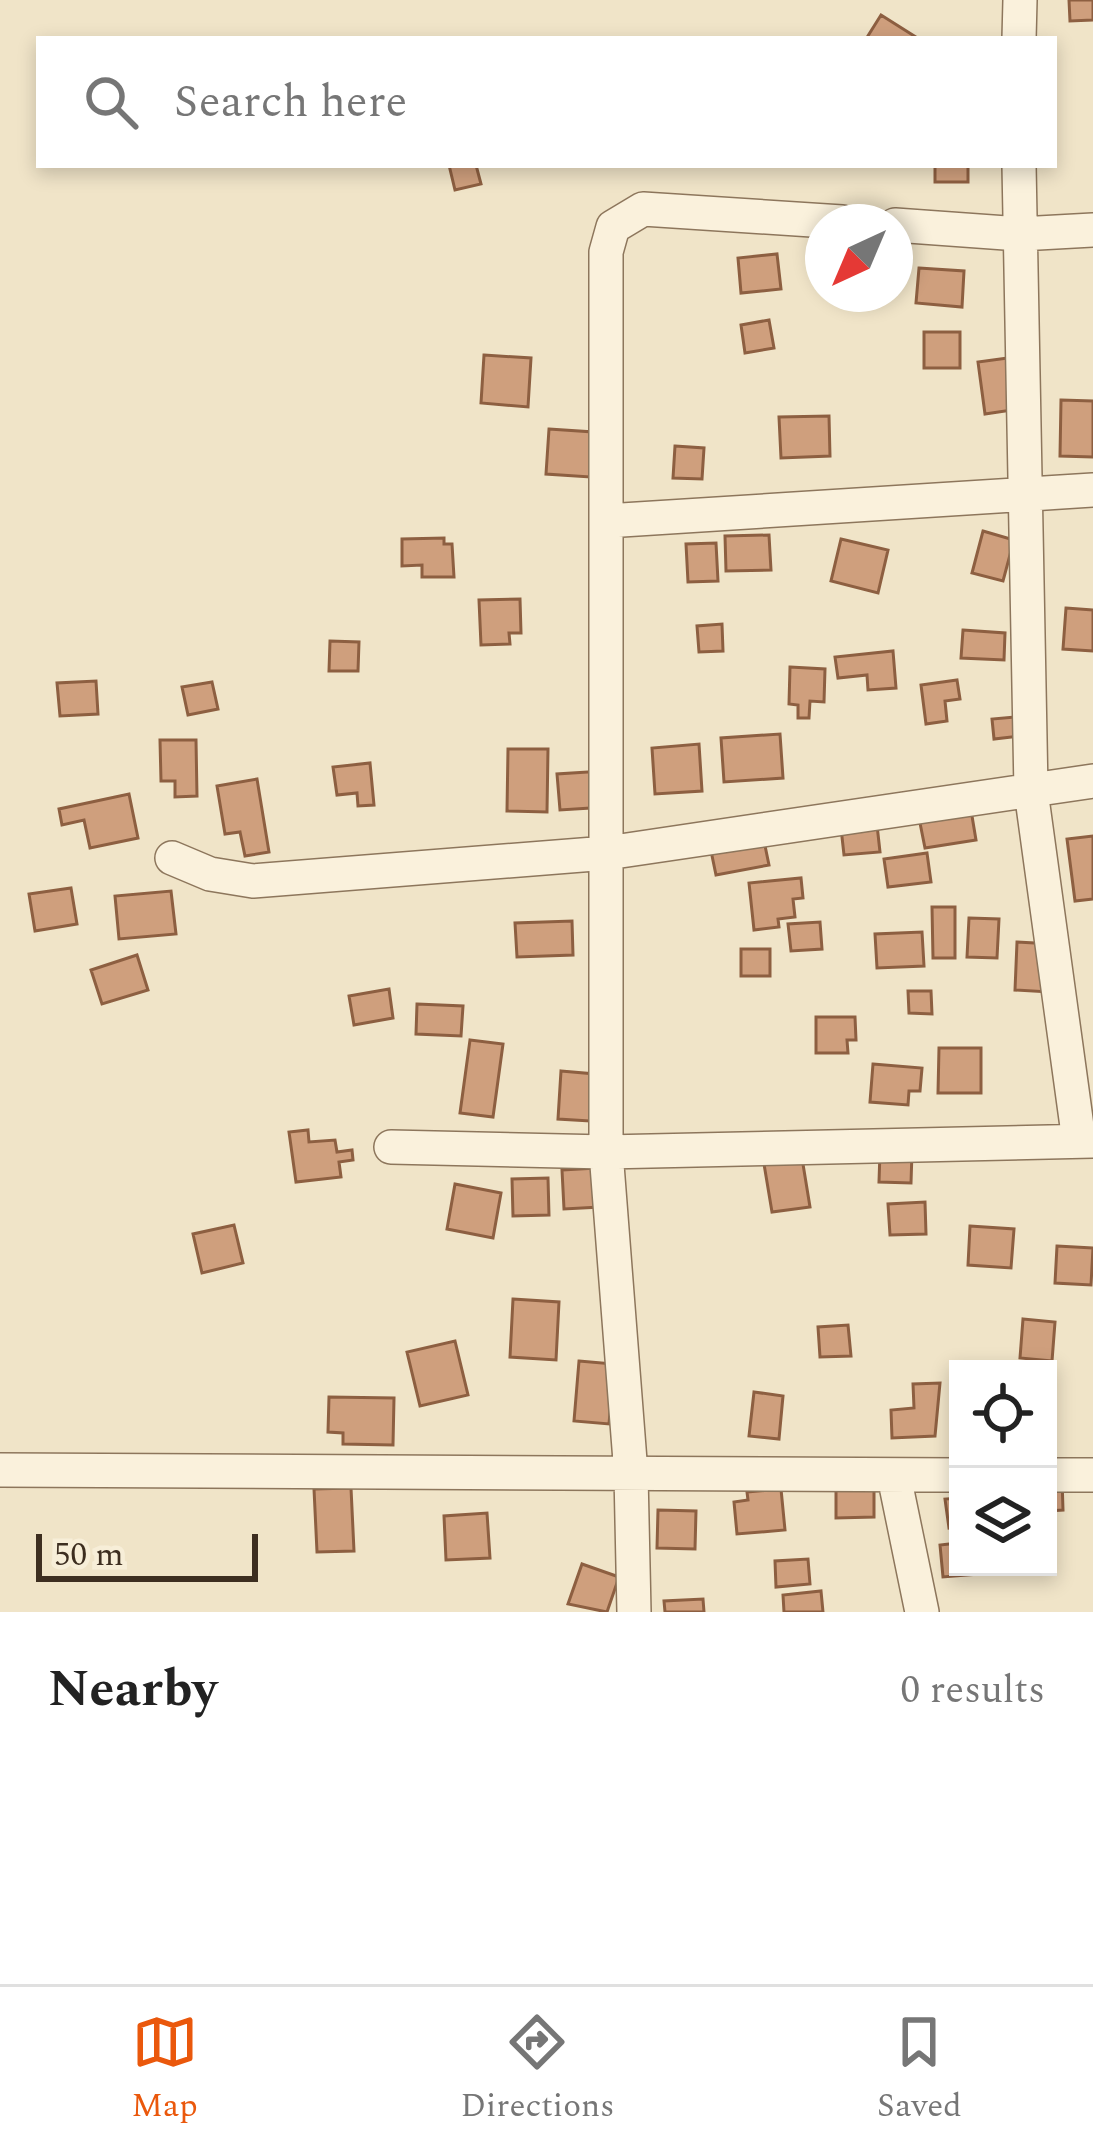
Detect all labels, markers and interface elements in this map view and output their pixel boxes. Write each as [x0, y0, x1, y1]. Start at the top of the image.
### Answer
search box [36, 36, 1057, 168]
text: Search here [174, 68, 407, 137]
icon: search [78, 69, 144, 135]
north arrow [805, 204, 913, 312]
map controls [949, 1360, 1057, 1576]
button: locate [949, 1360, 1057, 1468]
button: layers [949, 1468, 1057, 1576]
scale bar [36, 1528, 258, 1581]
text: 50 m [54, 1530, 124, 1580]
text: Nearby [48, 1651, 217, 1729]
text: 0 results [901, 1661, 1045, 1720]
tab: Map [131, 2009, 198, 2131]
tab: Directions [460, 2009, 614, 2131]
tab: Saved [877, 2009, 962, 2131]

